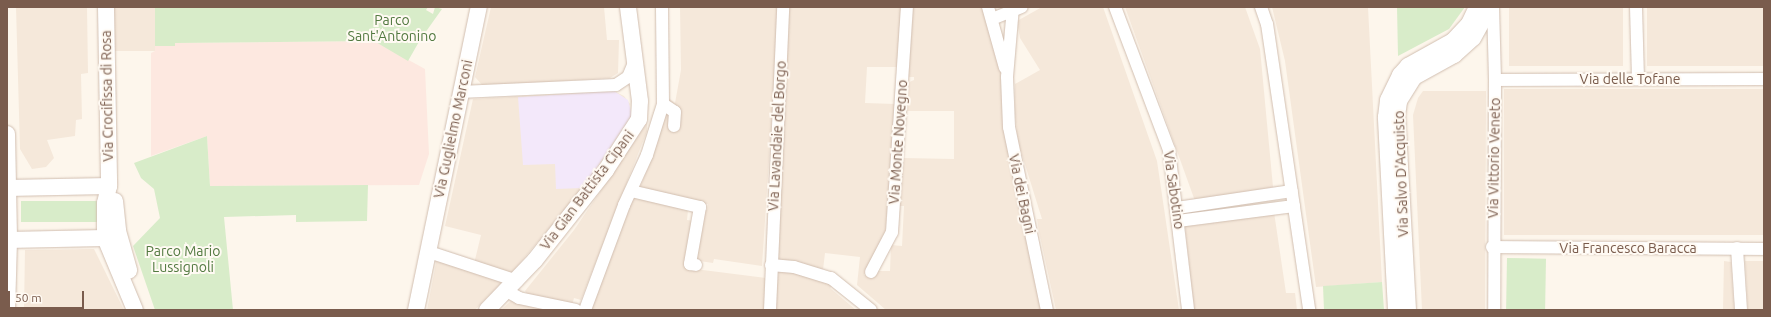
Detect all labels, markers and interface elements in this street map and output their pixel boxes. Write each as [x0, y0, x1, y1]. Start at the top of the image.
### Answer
park label: Parco Sant'Antonino [348, 12, 436, 44]
street label: Via Crocifissa di Rosa [97, 30, 117, 162]
street label: Via Guglielmo Marconi [430, 58, 476, 200]
street label: Via Lavandaie del Borgo [765, 60, 789, 212]
street label: Via delle Tofane [1580, 71, 1680, 87]
street label: Via Monte Novegno [885, 79, 911, 205]
street label: Via Vittorio Veneto [1485, 98, 1503, 218]
street label: Via Salvo D'Acquisto [1390, 110, 1412, 238]
street label: Via Gian Battista Cipani [537, 127, 637, 253]
street label: Via Sabotino [1160, 150, 1188, 230]
street label: Via dei Bagni [1005, 153, 1039, 235]
street label: Via Francesco Baracca [1559, 240, 1697, 256]
park label: Parco Mario Lussignoli [146, 243, 220, 276]
scale bar [10, 283, 86, 309]
text: 50 m [15, 291, 42, 304]

